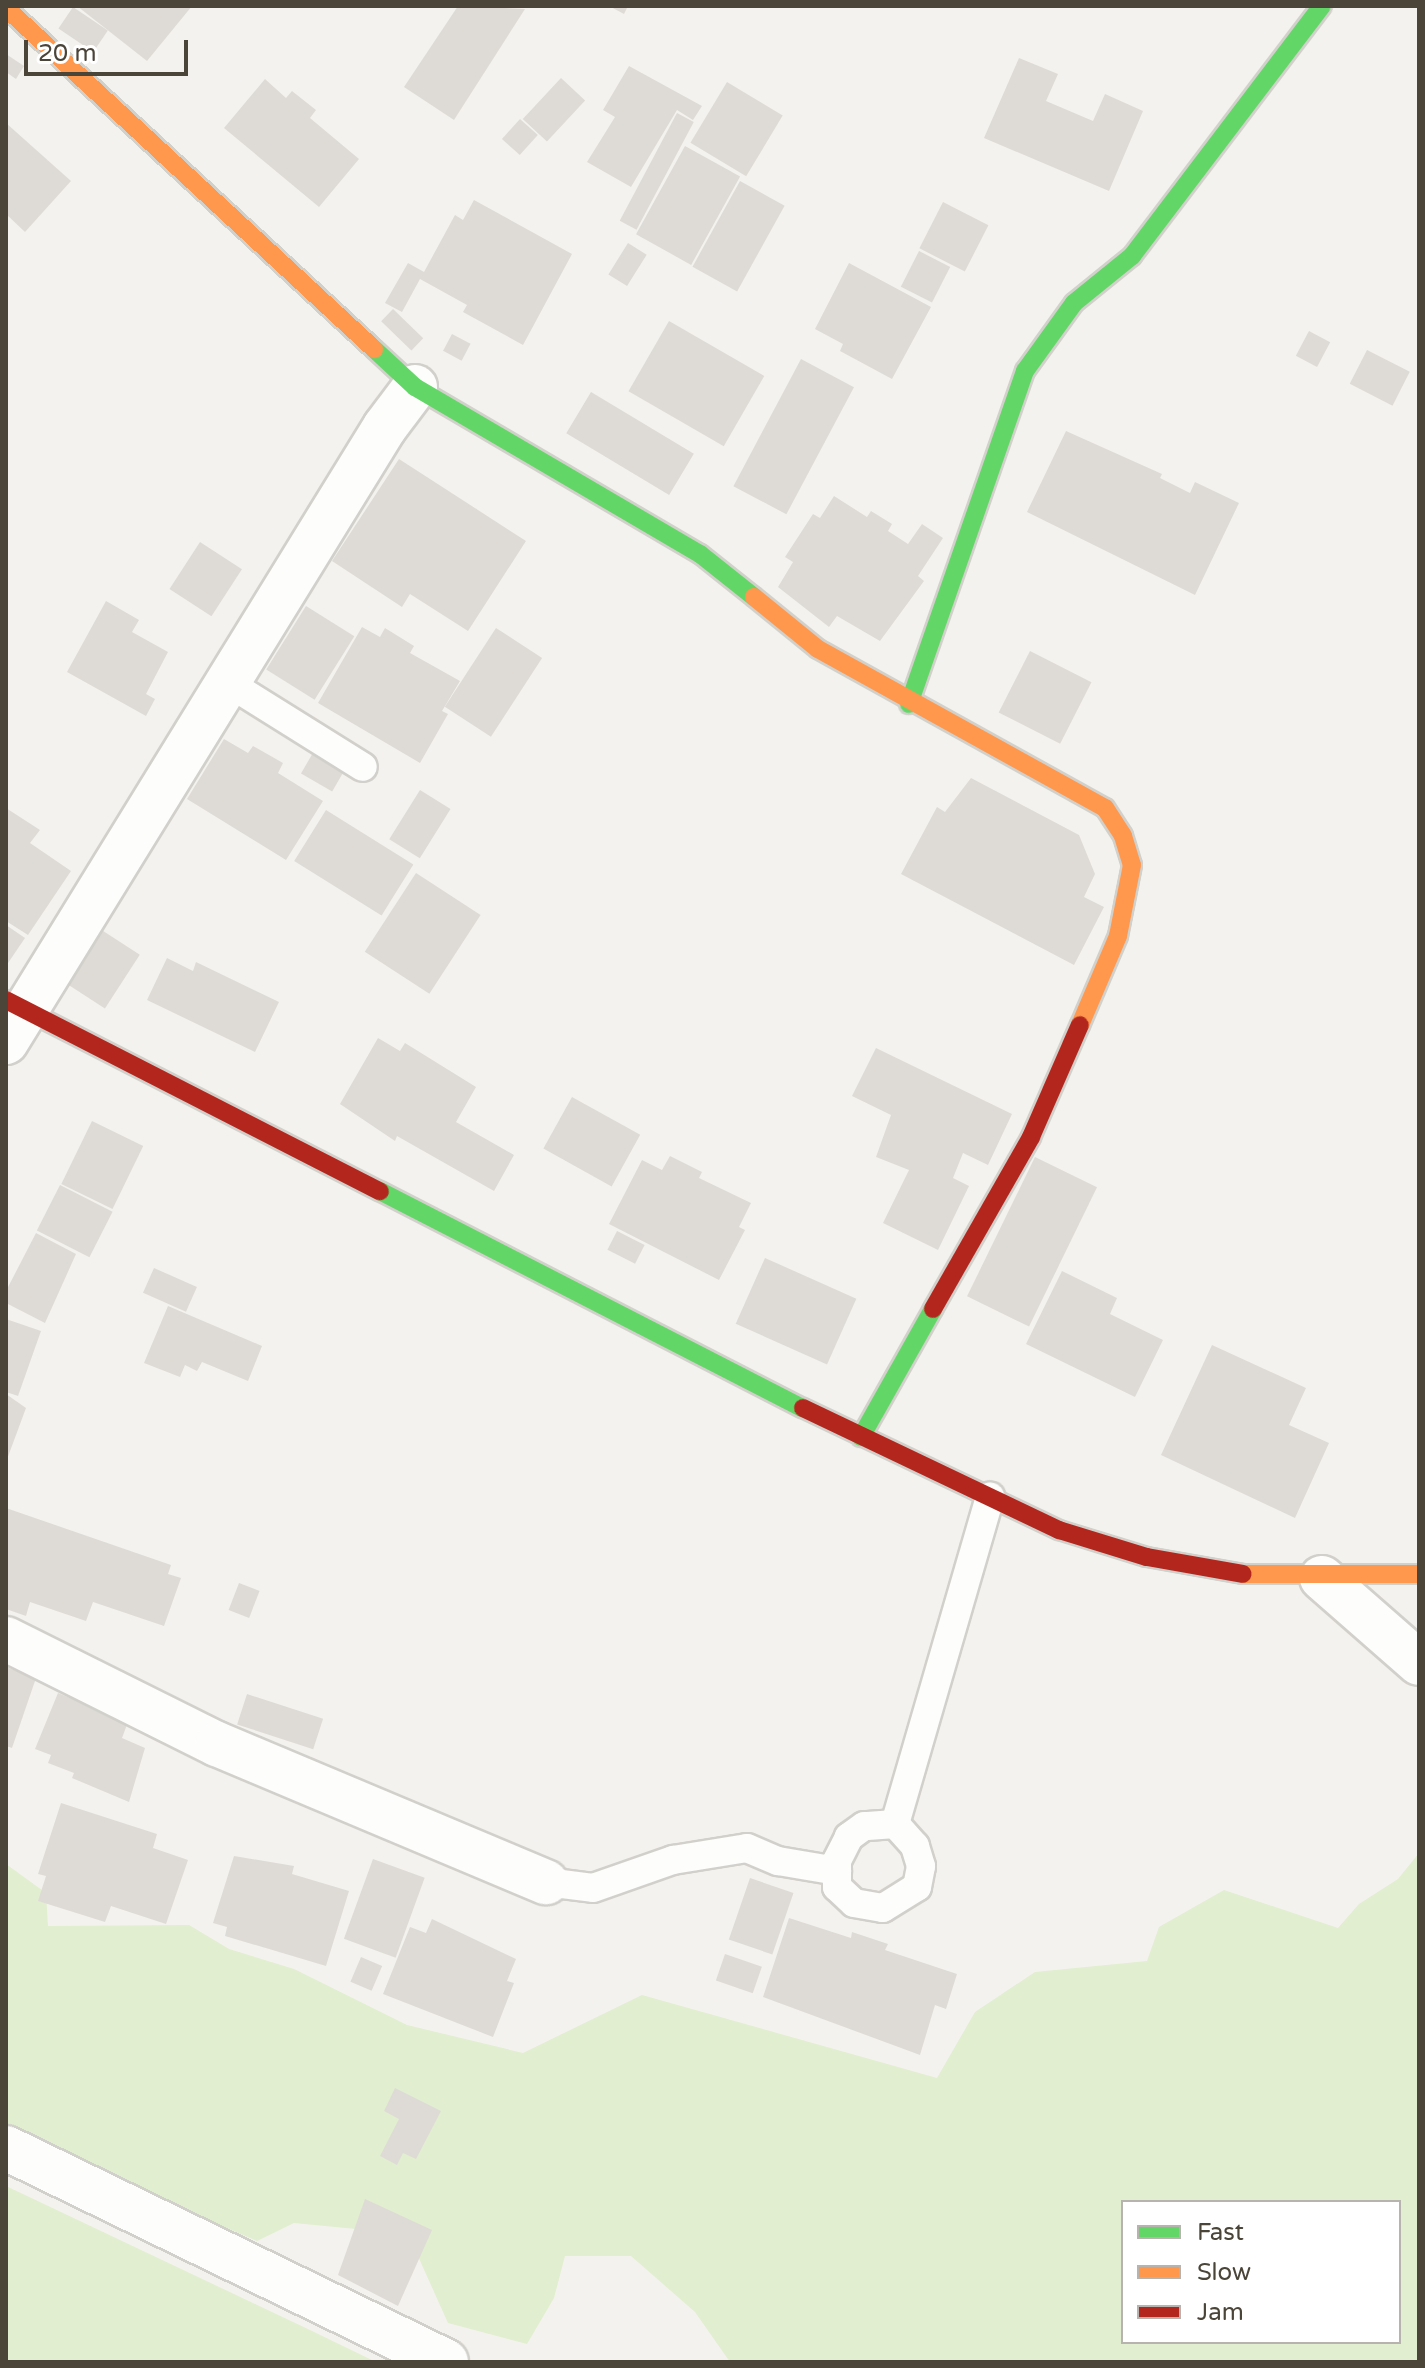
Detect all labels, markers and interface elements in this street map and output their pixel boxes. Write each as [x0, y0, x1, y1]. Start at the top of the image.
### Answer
scale bar [28, 24, 192, 74]
text: 20 m [38, 39, 96, 68]
legend [1121, 2200, 1401, 2344]
text: Fast [1197, 2218, 1244, 2247]
text: Slow [1197, 2258, 1251, 2287]
text: Jam [1197, 2298, 1244, 2327]

